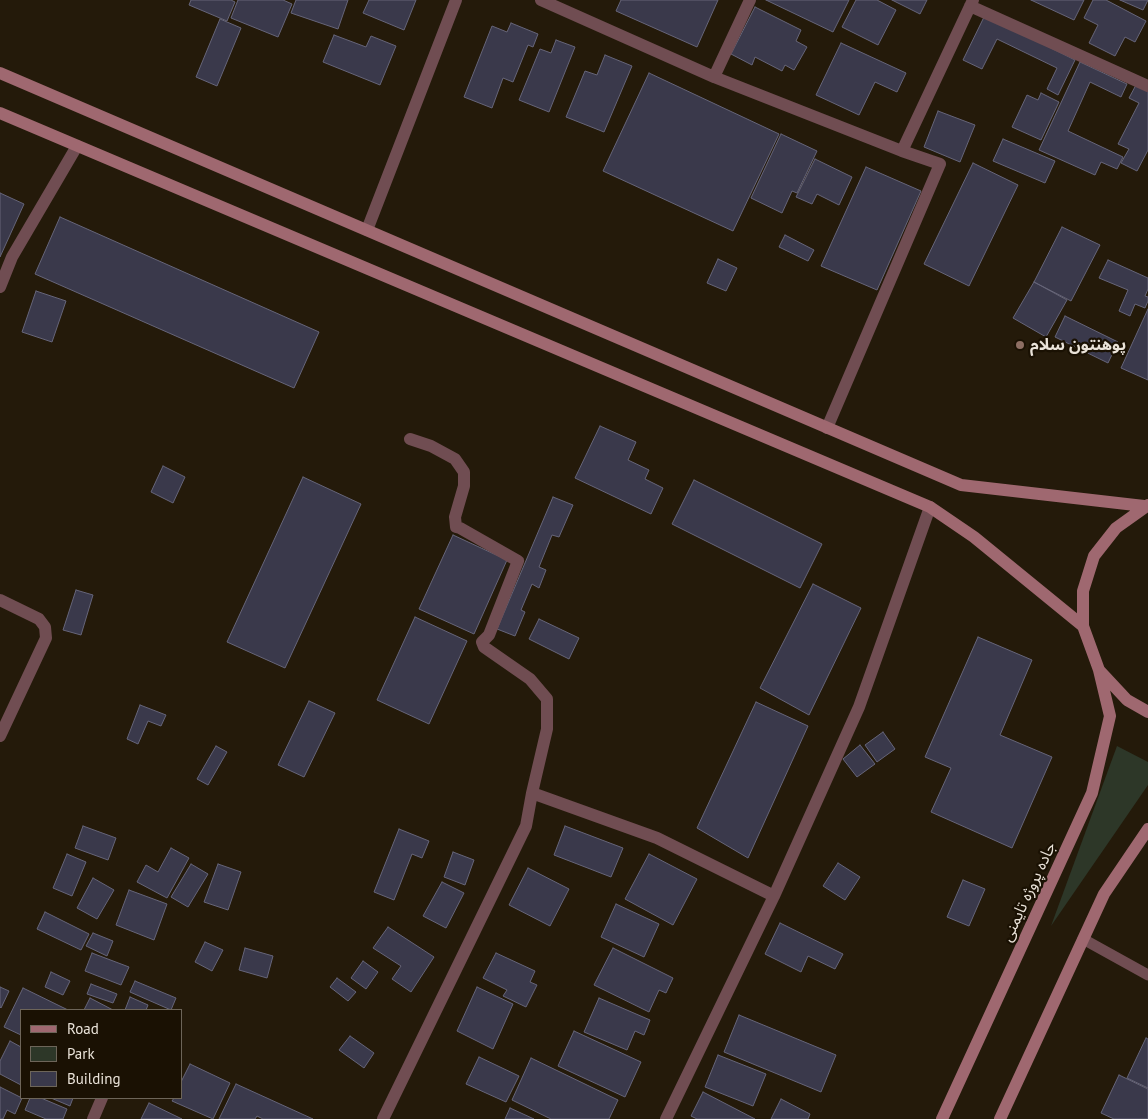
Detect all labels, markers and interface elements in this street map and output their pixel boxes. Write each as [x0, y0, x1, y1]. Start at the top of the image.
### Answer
place label: پوهنتون سلام [1030, 335, 1126, 355]
marker: پوهنتون سلام [1014, 339, 1026, 351]
street label: جاده پروژه تایمنی [998, 839, 1060, 945]
legend [20, 1009, 182, 1099]
text: Road [67, 1019, 99, 1038]
text: Park [67, 1044, 95, 1063]
text: Building [67, 1069, 121, 1088]

